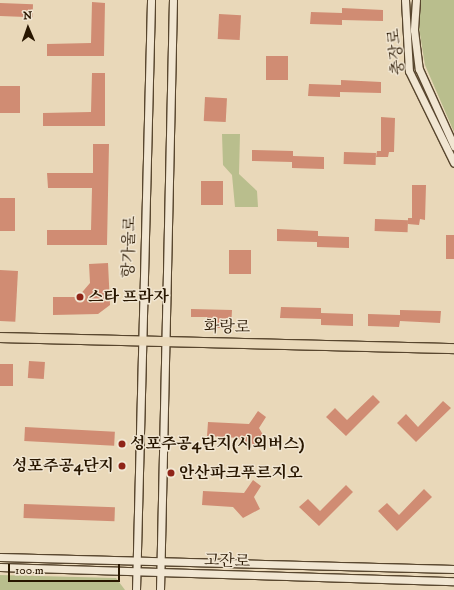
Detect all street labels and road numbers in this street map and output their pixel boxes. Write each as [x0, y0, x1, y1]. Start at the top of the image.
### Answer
street label: 충장로 [384, 28, 408, 76]
street label: 항가울로 [118, 216, 140, 278]
street label: 화랑로 [204, 317, 250, 337]
street label: 고잔로 [203, 551, 251, 571]

